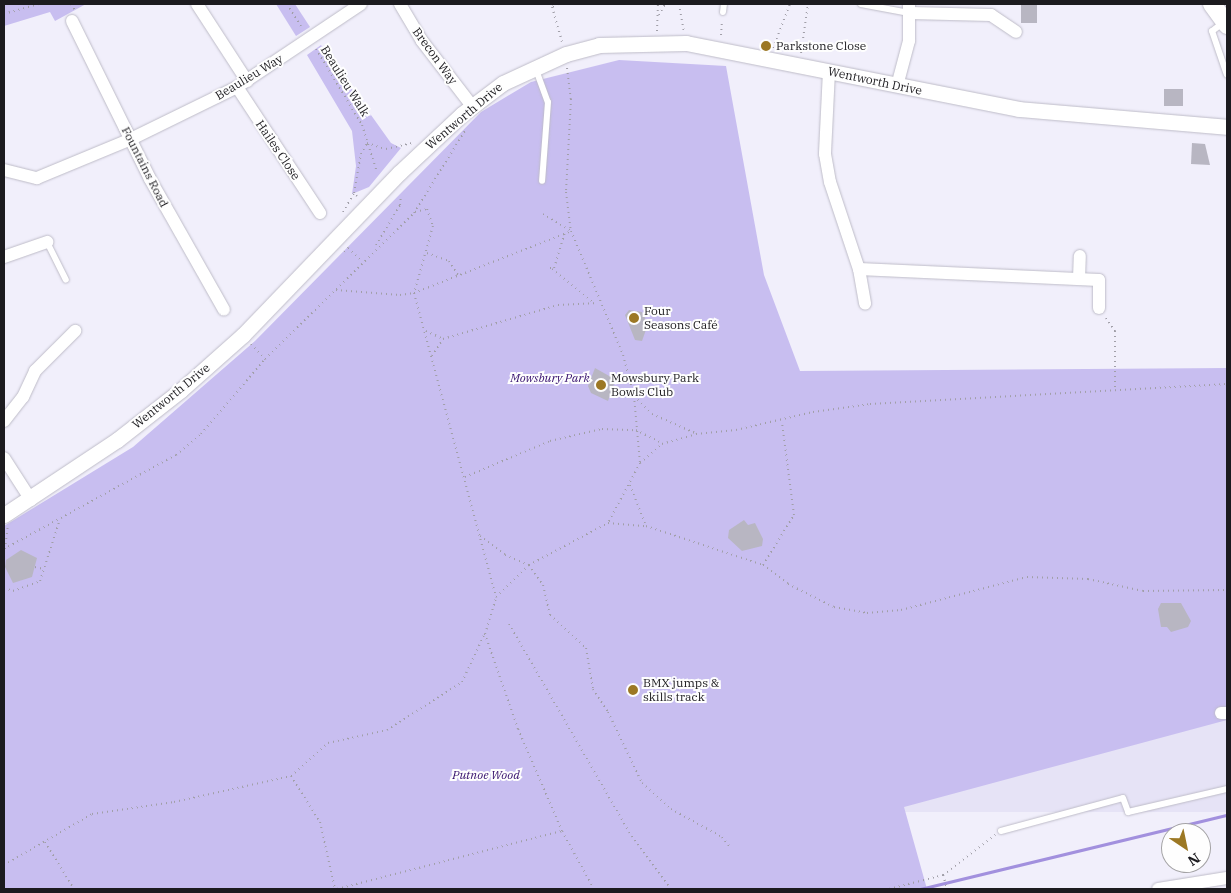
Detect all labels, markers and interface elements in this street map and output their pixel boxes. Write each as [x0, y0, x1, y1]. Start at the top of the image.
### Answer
street label: Brecon Way [410, 25, 460, 87]
place label: Parkstone Close [776, 39, 866, 53]
marker: Parkstone Close [760, 40, 772, 52]
street label: Beaulieu Walk [318, 43, 372, 119]
street label: Beaulieu Way [213, 51, 285, 103]
street label: Wentworth Drive [827, 64, 923, 98]
street label: Wentworth Drive [423, 80, 505, 152]
street label: Hailes Close [253, 117, 303, 183]
street label: Fountains Road [119, 124, 171, 210]
place label: Four Seasons Café [644, 304, 718, 332]
marker: Four Seasons Café [628, 312, 640, 324]
street label: Wentworth Drive [129, 360, 213, 432]
park label: Mowsbury Park [510, 371, 590, 385]
place label: Mowsbury Park Bowls Club [611, 371, 699, 399]
marker: Mowsbury Park Bowls Club [595, 379, 607, 391]
place label: BMX jumps & skills track [643, 676, 719, 704]
marker: BMX jumps & skills track [627, 684, 639, 696]
park label: Putnoe Wood [452, 768, 520, 782]
north arrow [1161, 823, 1211, 873]
text: N [1184, 849, 1203, 870]

